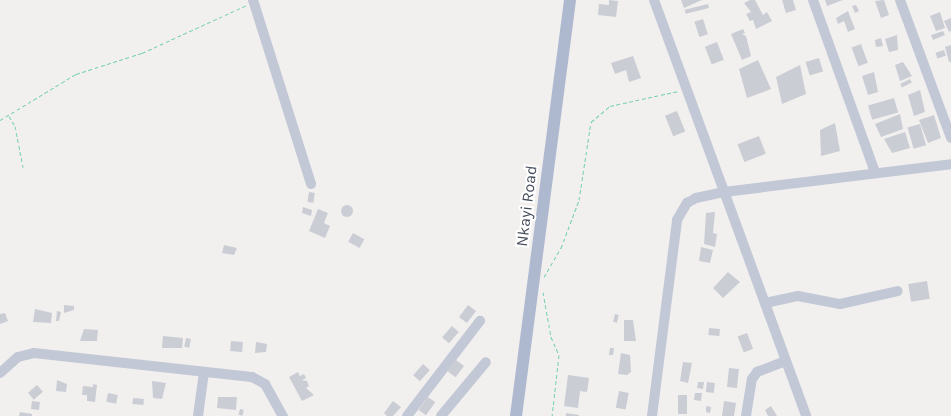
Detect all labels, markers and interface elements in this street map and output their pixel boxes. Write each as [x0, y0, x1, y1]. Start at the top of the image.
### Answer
street label: Nkayi Road [512, 164, 542, 248]

